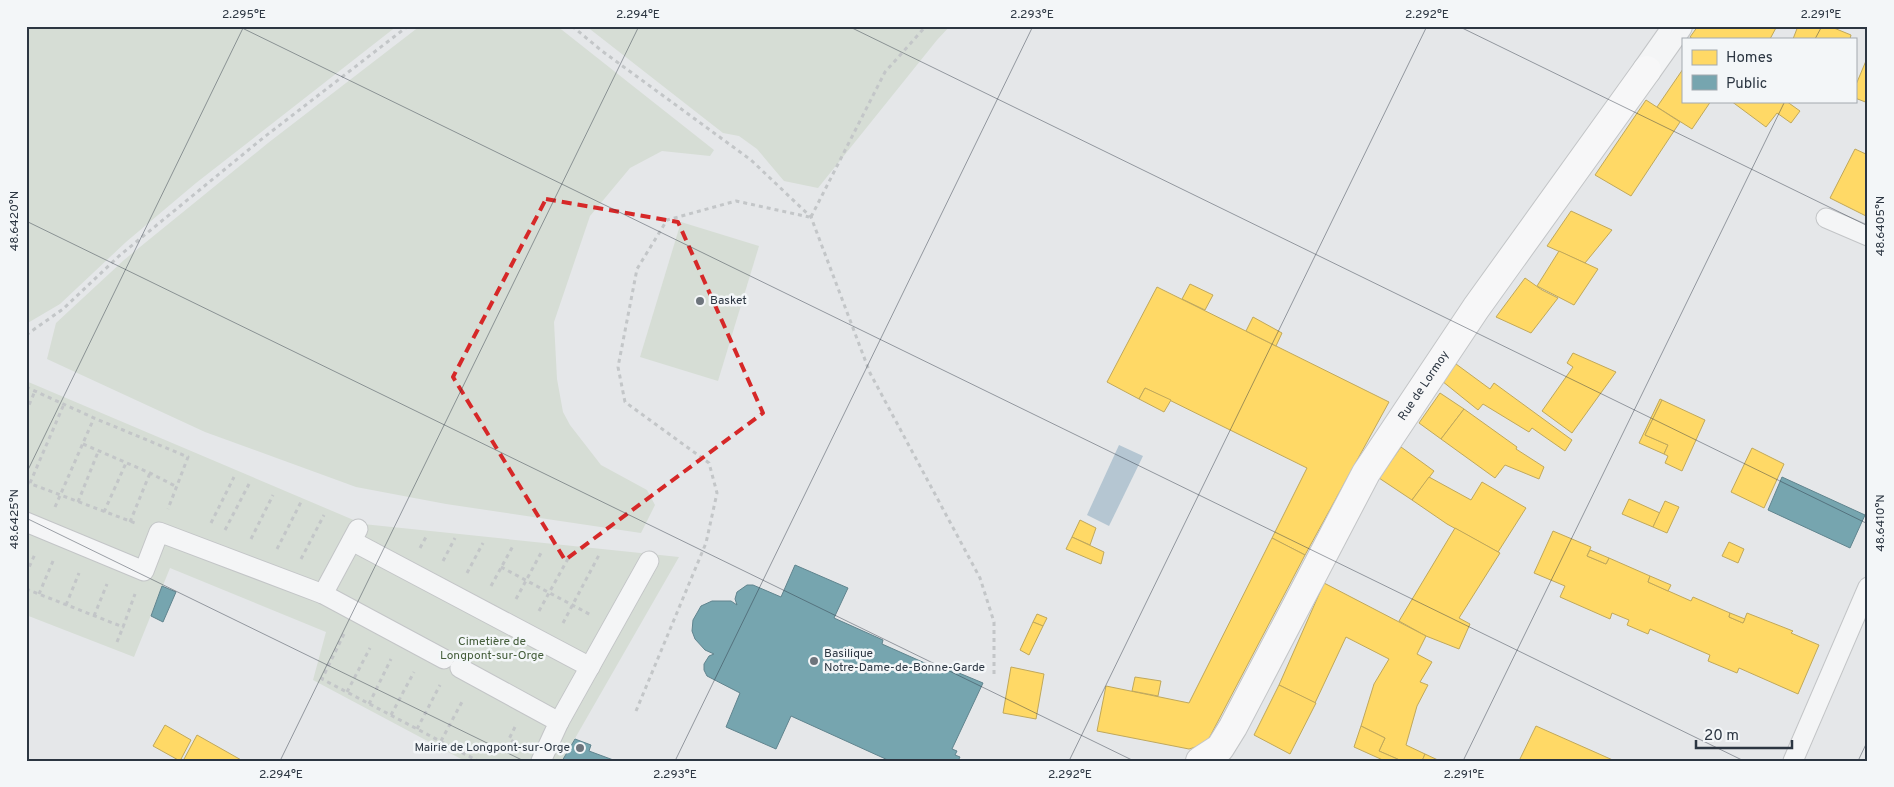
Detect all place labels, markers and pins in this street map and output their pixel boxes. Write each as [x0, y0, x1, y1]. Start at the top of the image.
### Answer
place label: Basket [710, 293, 747, 309]
marker: Basket [694, 295, 706, 307]
place label: Basilique Notre-Dame-de-Bonne-Garde [824, 646, 985, 676]
marker: Basilique Notre-Dame-de-Bonne-Garde [808, 655, 820, 667]
place label: Mairie de Longpont-sur-Orge [414, 740, 570, 756]
marker: Mairie de Longpont-sur-Orge [574, 742, 586, 754]

